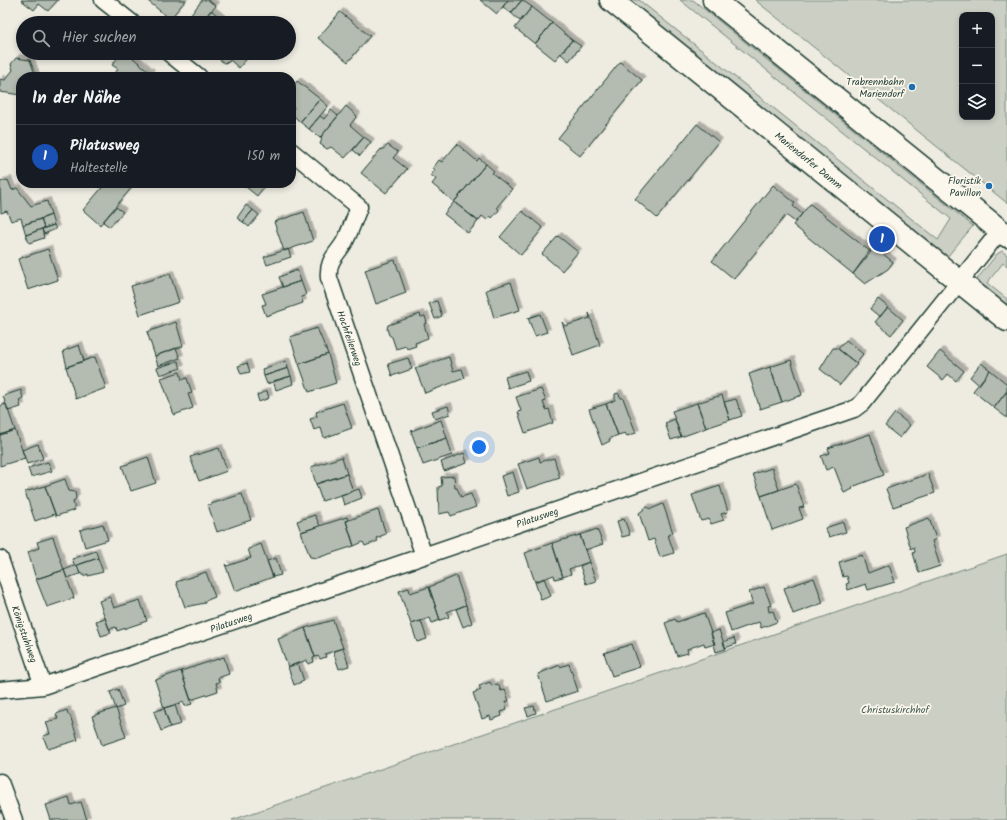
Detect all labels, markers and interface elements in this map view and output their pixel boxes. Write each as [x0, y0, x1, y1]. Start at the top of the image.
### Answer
map controls [959, 12, 995, 120]
button: + [959, 12, 995, 48]
search box [16, 16, 296, 60]
text: Hier suchen [62, 26, 136, 50]
icon: search [30, 27, 52, 49]
button: − [959, 48, 995, 84]
place label: Trabrennbahn Mariendorf [846, 74, 905, 102]
marker: Trabrennbahn Mariendorf [907, 82, 917, 92]
button: layers [959, 84, 995, 120]
text: In der Nähe [32, 85, 121, 112]
street label: Mariendorfer Damm [771, 128, 846, 193]
text: Pilatusweg [70, 134, 140, 158]
text: 1 [43, 146, 47, 167]
text: 150 m [247, 146, 280, 167]
text: Haltestelle [70, 158, 128, 179]
place label: Floristik Pavillon [948, 173, 981, 201]
marker: Floristik Pavillon [984, 181, 994, 191]
pin: 1 [869, 224, 895, 254]
street label: Hochfeilerweg [332, 308, 366, 369]
your location [469, 437, 489, 457]
street label: Pilatusweg [514, 503, 561, 533]
street label: Königstuhlweg [7, 604, 41, 665]
street label: Pilatusweg [208, 608, 255, 638]
park label: Christuskirchhof [861, 702, 930, 718]

